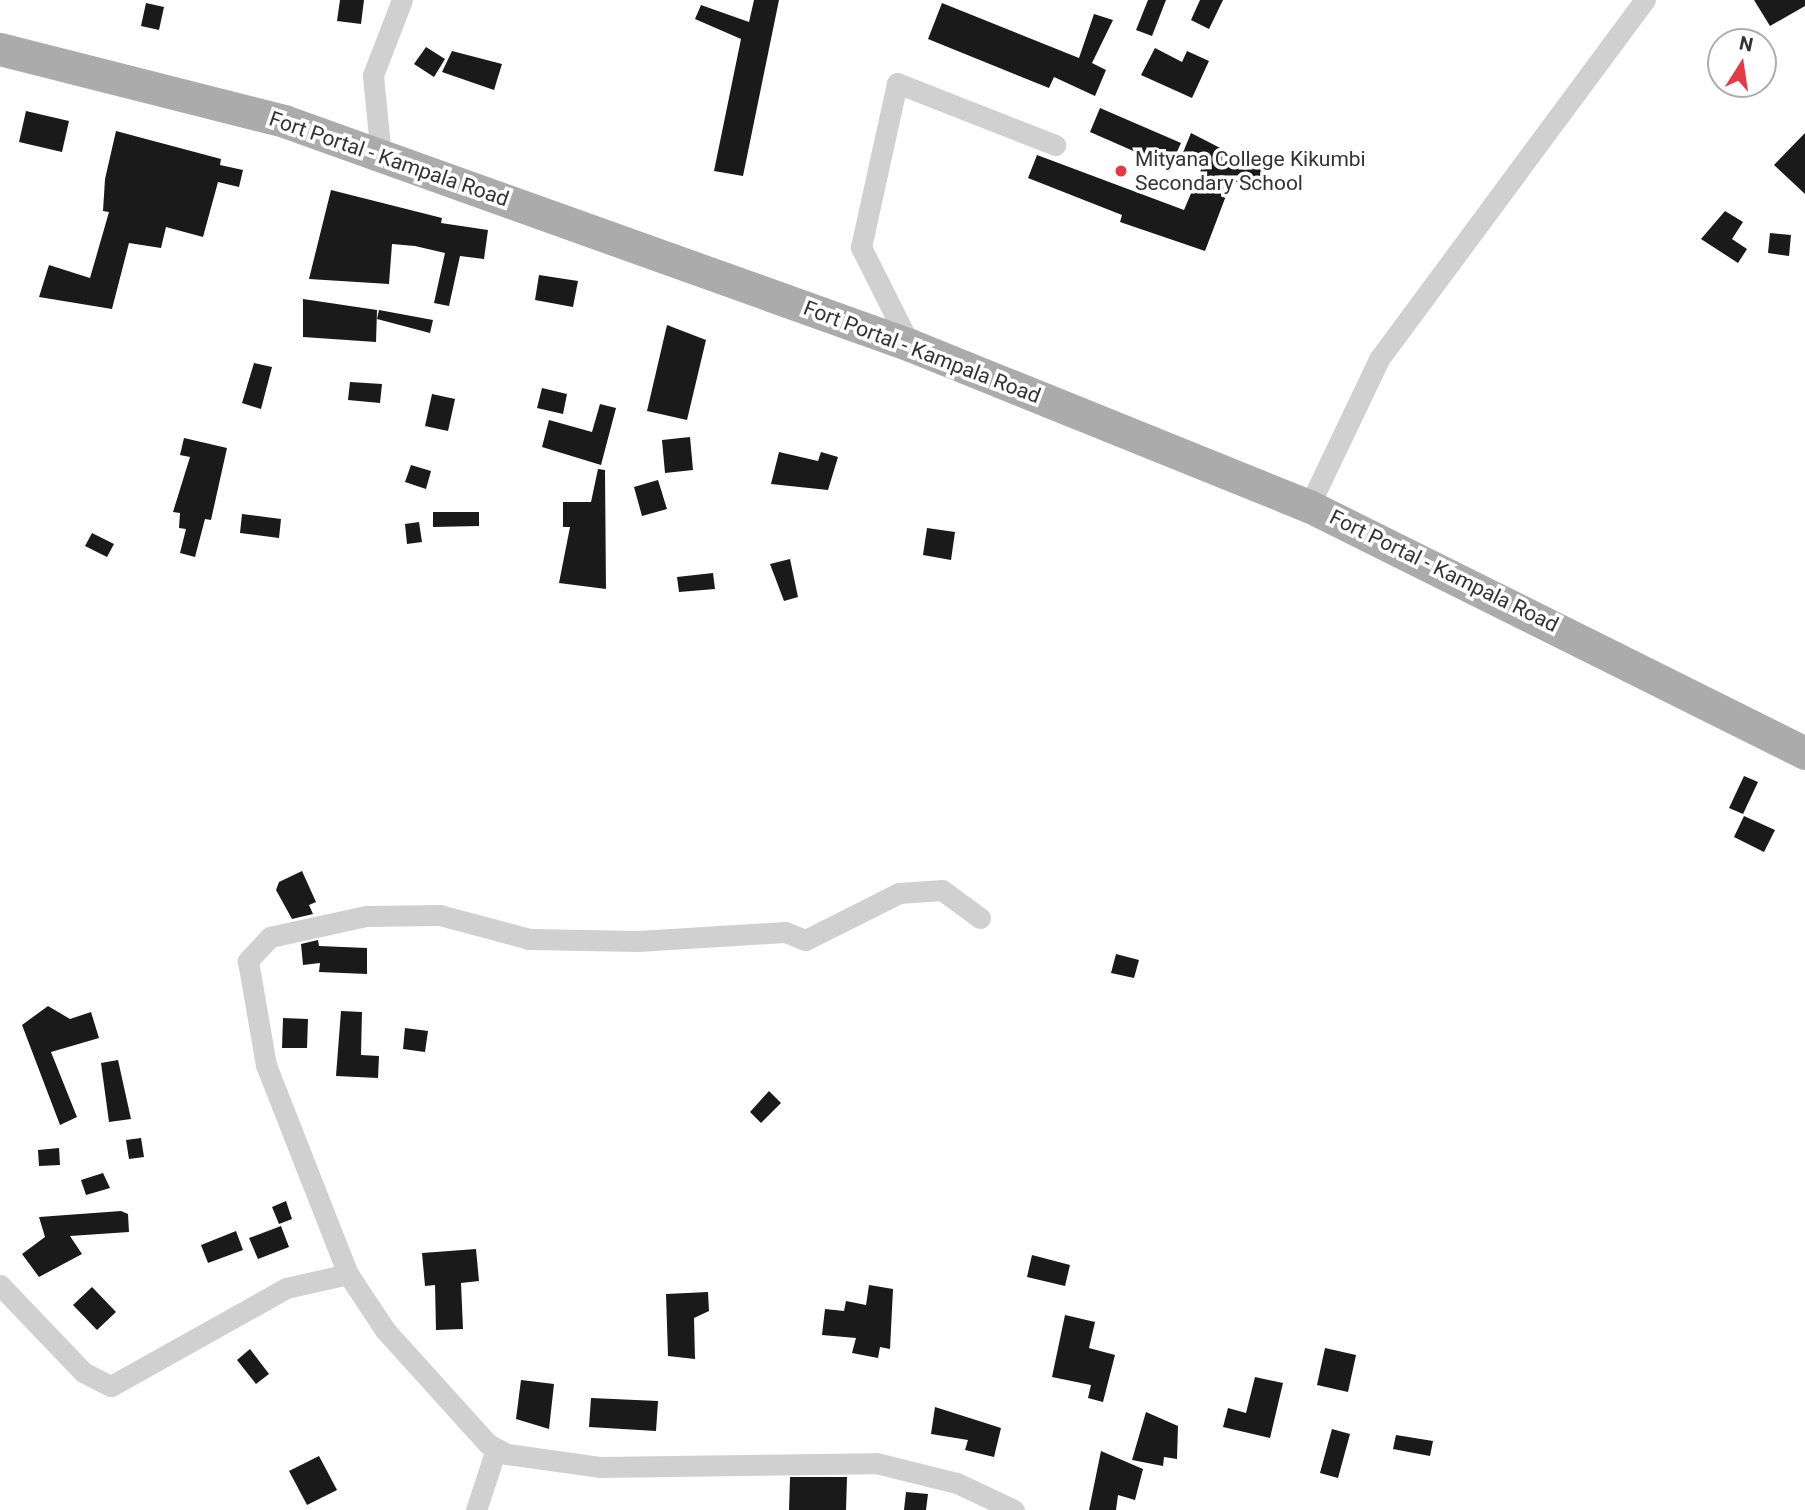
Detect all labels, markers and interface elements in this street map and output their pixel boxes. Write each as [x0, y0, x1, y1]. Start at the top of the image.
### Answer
north arrow [1707, 28, 1777, 98]
text: N [1737, 31, 1755, 57]
street label: Fort Portal - Kampala Road [266, 106, 512, 212]
place label: Mityana College Kikumbi Secondary School [1135, 146, 1366, 196]
marker: Mityana College Kikumbi Secondary School [1113, 163, 1129, 179]
street label: Fort Portal - Kampala Road [800, 295, 1044, 409]
street label: Fort Portal - Kampala Road [1325, 505, 1563, 637]

